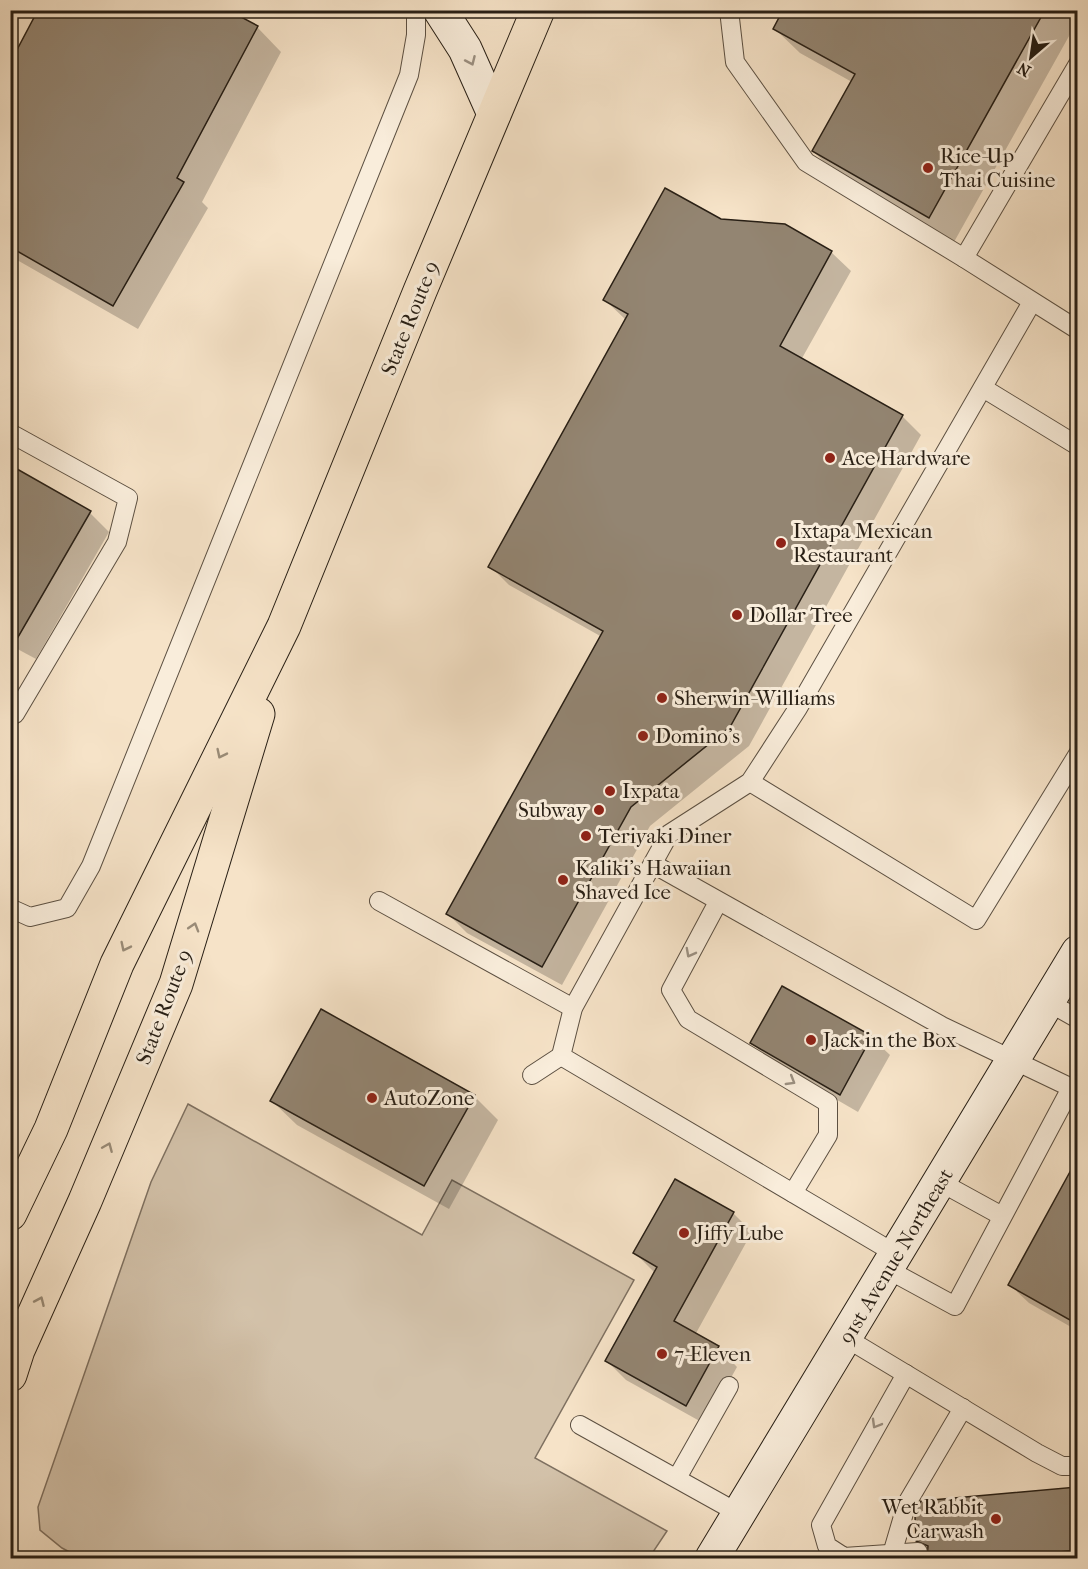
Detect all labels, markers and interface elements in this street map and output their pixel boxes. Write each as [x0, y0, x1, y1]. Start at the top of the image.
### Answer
north arrow [1001, 27, 1061, 87]
one-way arrow [463, 54, 475, 65]
text: N [1013, 58, 1034, 81]
place label: Rice-Up Thai Cuisine [940, 144, 1055, 192]
marker: Rice-Up Thai Cuisine [921, 161, 935, 175]
street label: State Route 9 [376, 257, 444, 379]
place label: Ace Hardware [841, 446, 970, 470]
marker: Ace Hardware [823, 451, 837, 465]
place label: Ixtapa Mexican Restaurant [793, 519, 932, 567]
marker: Ixtapa Mexican Restaurant [774, 536, 788, 550]
place label: Dollar Tree [749, 603, 853, 627]
marker: Dollar Tree [730, 608, 744, 622]
place label: Sherwin-Williams [674, 686, 835, 710]
marker: Sherwin-Williams [655, 691, 669, 705]
place label: Domino's [655, 724, 740, 748]
marker: Domino's [636, 729, 650, 743]
one-way arrow [216, 747, 228, 758]
place label: Ixpata [622, 779, 680, 803]
marker: Ixpata [603, 784, 617, 798]
place label: Subway [518, 798, 588, 822]
marker: Subway [592, 803, 606, 817]
place label: Teriyaki Diner [598, 824, 731, 848]
marker: Teriyaki Diner [579, 829, 593, 843]
place label: Kaliki's Hawaiian Shaved Ice [575, 856, 731, 904]
marker: Kaliki's Hawaiian Shaved Ice [556, 873, 570, 887]
one-way arrow [187, 922, 199, 933]
one-way arrow [120, 941, 132, 952]
street label: State Route 9 [131, 946, 197, 1068]
one-way arrow [686, 947, 698, 958]
place label: Jack in the Box [821, 1028, 957, 1052]
marker: Jack in the Box [804, 1033, 818, 1047]
one-way arrow [785, 1073, 795, 1085]
place label: AutoZone [383, 1086, 474, 1110]
marker: AutoZone [365, 1091, 379, 1105]
one-way arrow [101, 1143, 113, 1154]
street label: 91st Avenue Northeast [834, 1164, 958, 1348]
place label: Jiffy Lube [694, 1221, 784, 1245]
marker: Jiffy Lube [677, 1226, 691, 1240]
one-way arrow [33, 1297, 45, 1308]
place label: 7-Eleven [674, 1342, 751, 1366]
marker: 7-Eleven [655, 1347, 669, 1361]
one-way arrow [872, 1418, 884, 1429]
place label: Wet Rabbit Carwash [881, 1495, 984, 1543]
marker: Wet Rabbit Carwash [989, 1512, 1003, 1526]

